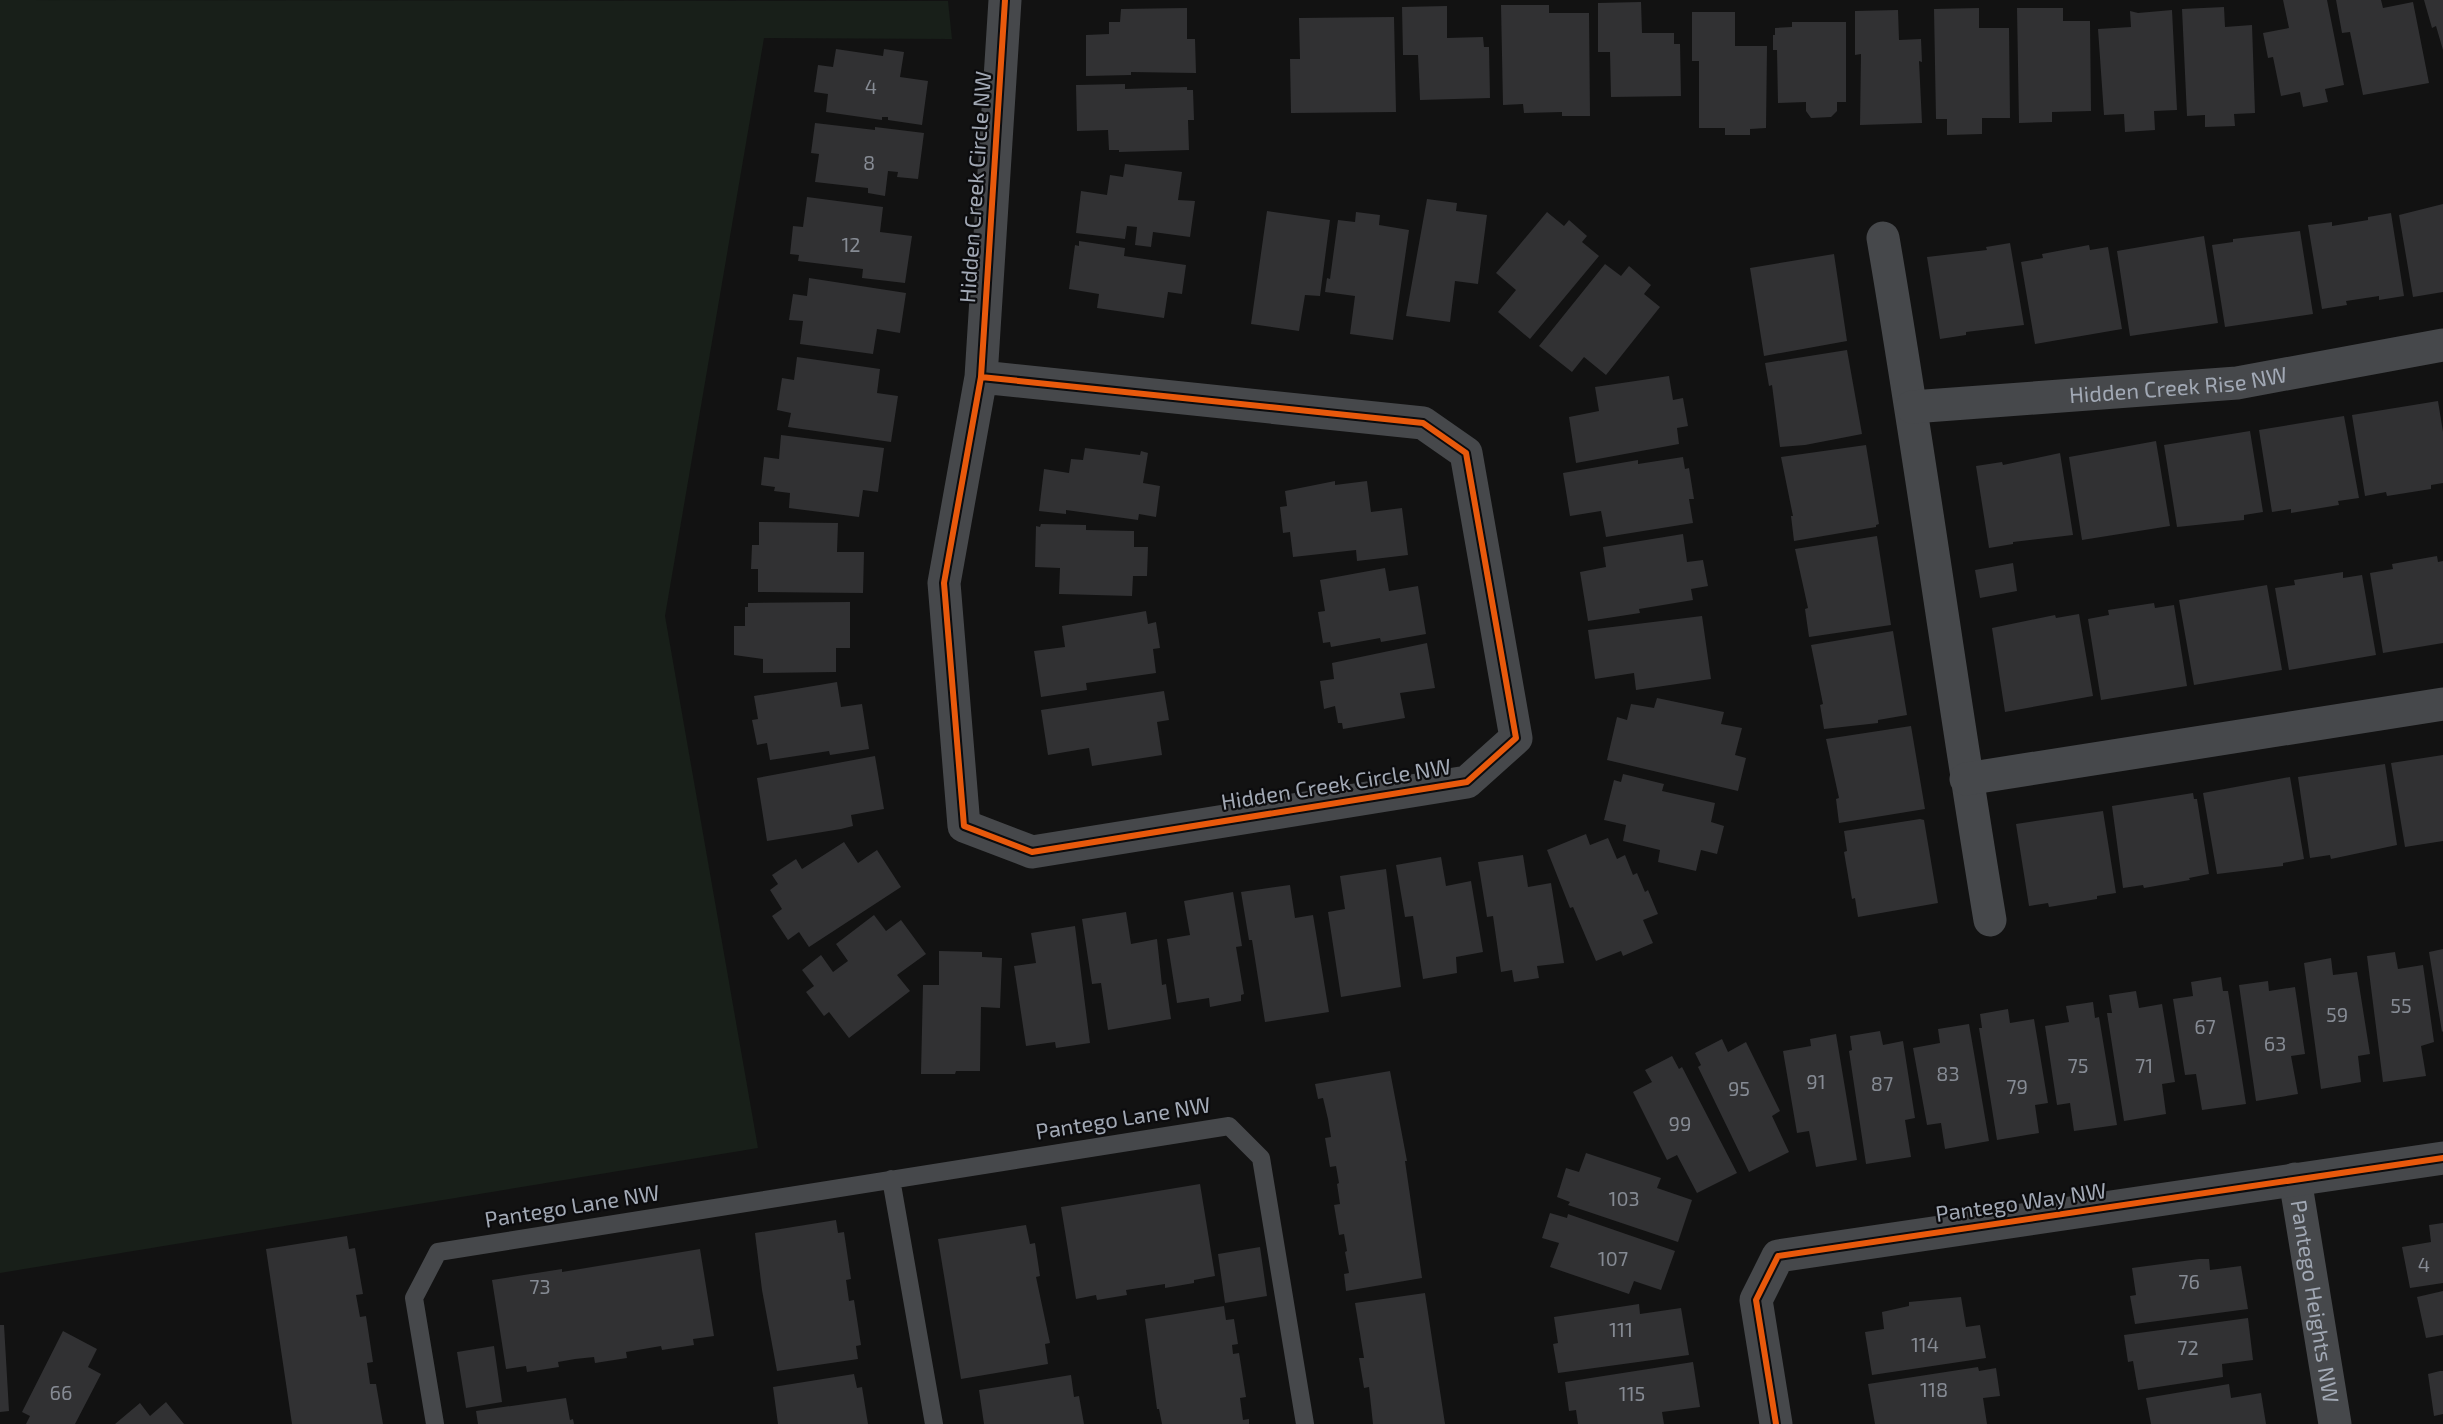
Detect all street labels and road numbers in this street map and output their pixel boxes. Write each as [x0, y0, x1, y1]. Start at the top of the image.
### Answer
street label: Hidden Creek Circle NW [953, 70, 995, 304]
street label: Hidden Creek Rise NW [2068, 360, 2289, 407]
street label: Hidden Creek Circle NW [1219, 752, 1453, 814]
street label: Pantego Lane NW [1033, 1090, 1212, 1144]
street label: Pantego Way NW [1934, 1176, 2108, 1226]
street label: Pantego Lane NW [482, 1178, 661, 1232]
street label: Pantego Heights NW [2287, 1198, 2345, 1405]

